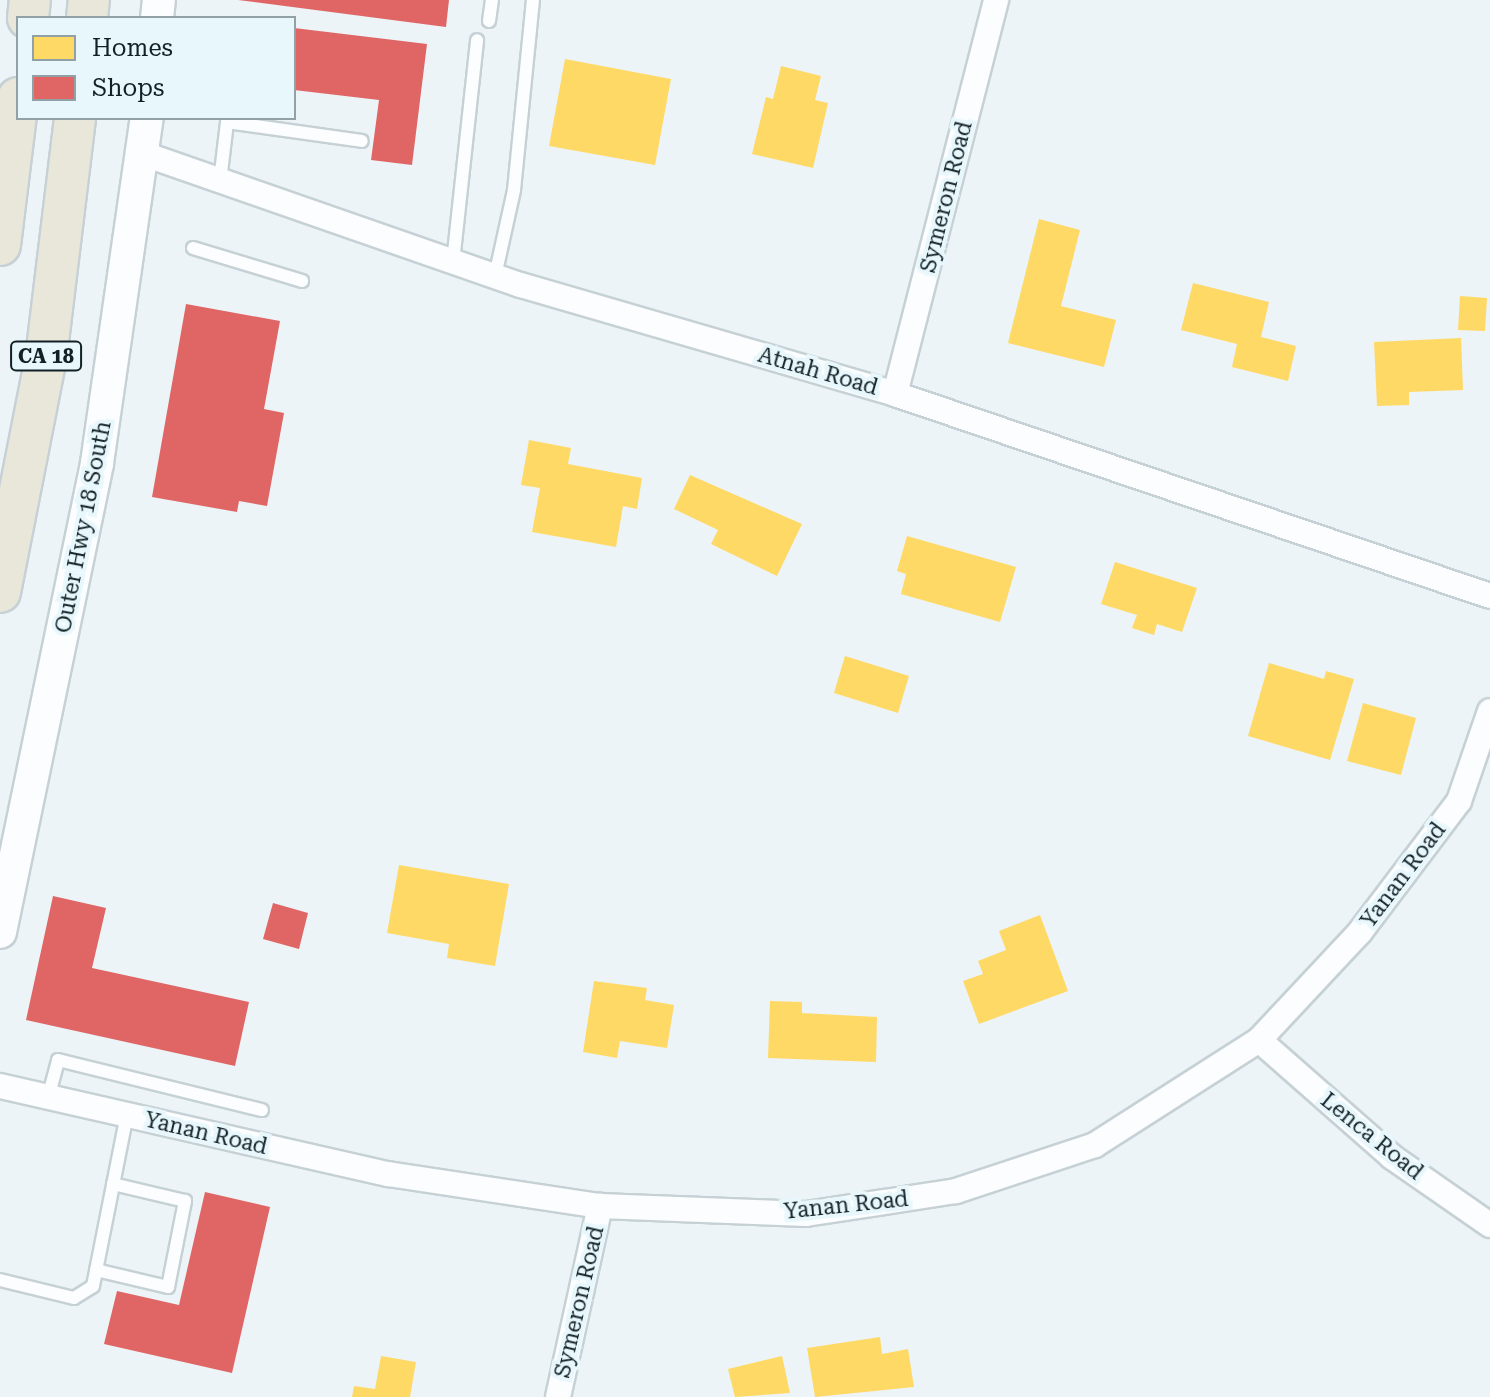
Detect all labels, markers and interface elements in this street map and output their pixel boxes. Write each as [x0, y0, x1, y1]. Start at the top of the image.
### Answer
legend [16, 16, 296, 120]
text: Homes [92, 34, 173, 62]
text: Shops [92, 74, 164, 102]
street label: Symeron Road [914, 119, 978, 275]
road number: CA 18 [10, 340, 82, 372]
street label: Atnah Road [755, 341, 881, 401]
street label: Outer Hwy 18 South [50, 419, 116, 635]
street label: Yanan Road [1355, 817, 1451, 933]
street label: Lenca Road [1316, 1087, 1428, 1185]
street label: Yanan Road [142, 1106, 270, 1160]
street label: Yanan Road [782, 1185, 910, 1225]
street label: Symeron Road [549, 1224, 609, 1380]

